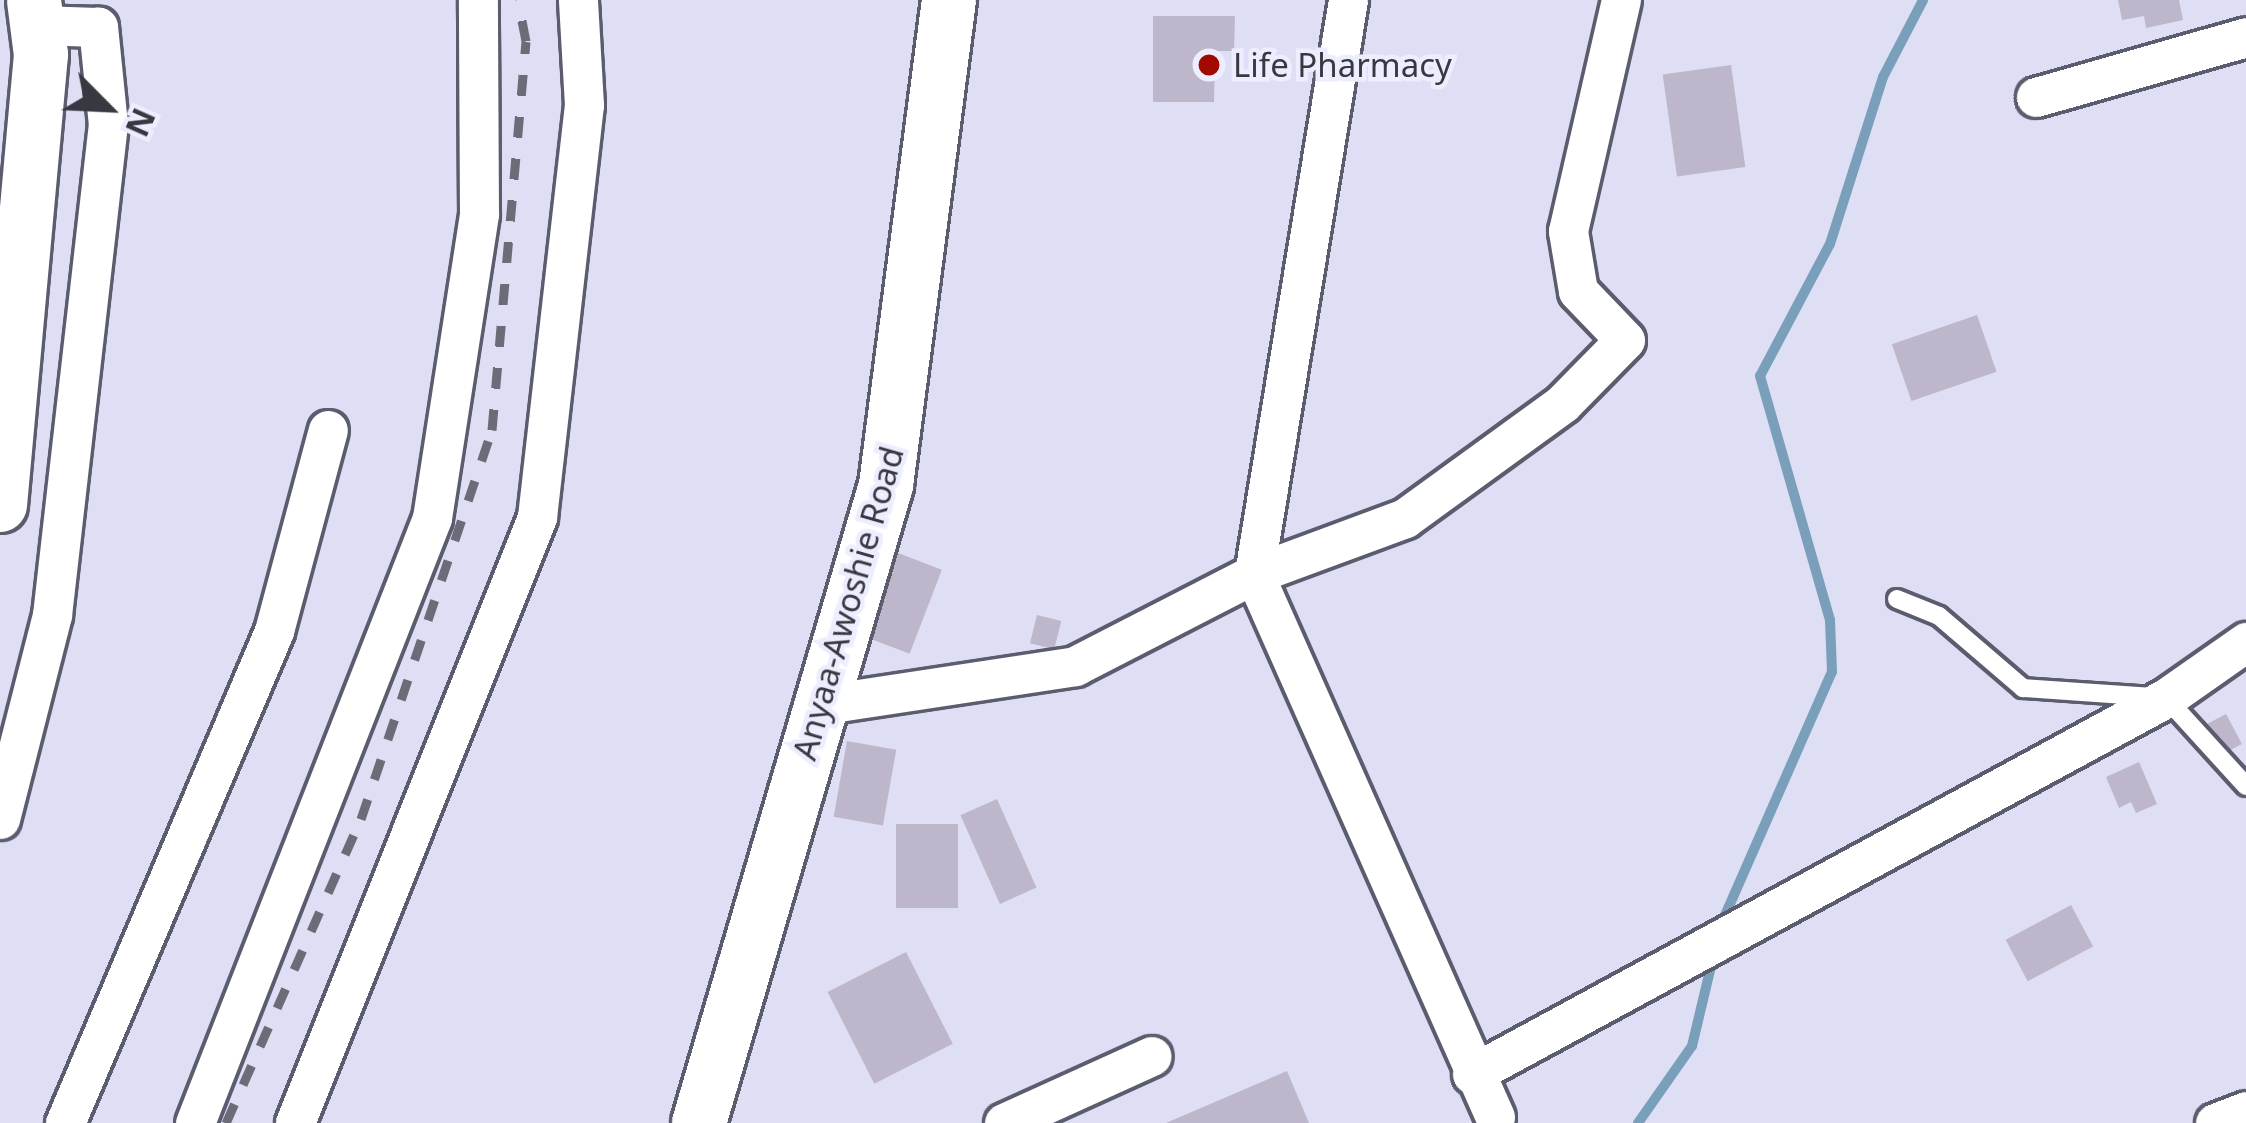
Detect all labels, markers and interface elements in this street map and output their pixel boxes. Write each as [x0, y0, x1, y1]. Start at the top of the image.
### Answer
place label: Life Pharmacy [1233, 45, 1452, 85]
north arrow [48, 48, 168, 168]
marker: Life Pharmacy [1196, 52, 1222, 78]
text: N [115, 101, 167, 144]
street label: Anyaa-Awoshie Road [784, 442, 912, 764]

